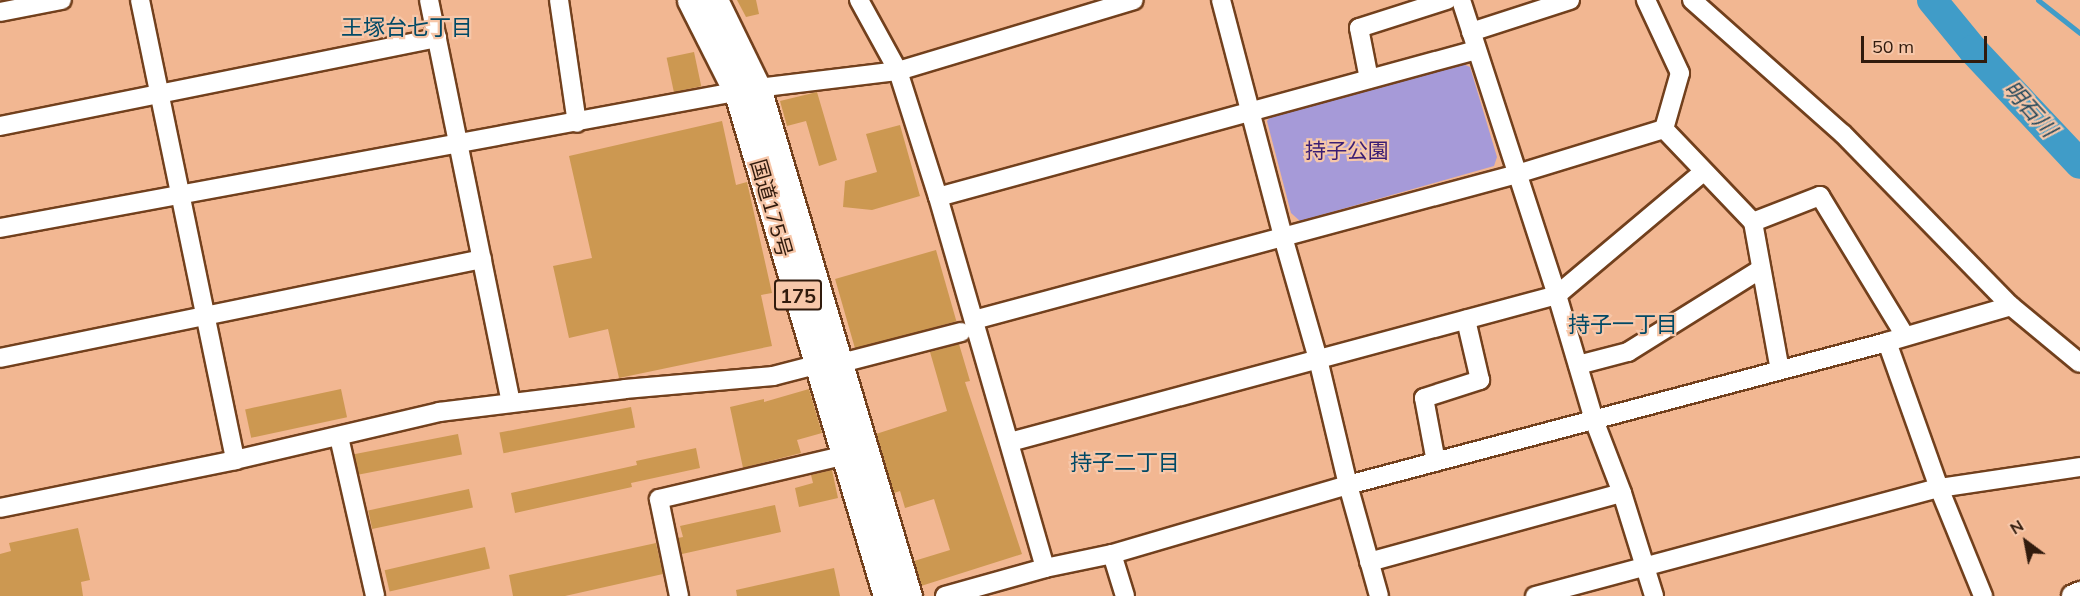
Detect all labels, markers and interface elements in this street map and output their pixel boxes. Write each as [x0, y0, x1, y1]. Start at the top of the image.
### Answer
district label: 王塚台七丁目 [341, 15, 473, 41]
scale bar [1864, 24, 1990, 62]
text: 50 m [1872, 35, 1914, 58]
water label: 明石川 [1998, 76, 2062, 142]
park label: 持子公園 [1305, 137, 1389, 163]
street label: 国道175号 [746, 156, 798, 260]
road number: 175 [774, 278, 822, 312]
district label: 持子一丁目 [1568, 312, 1678, 338]
district label: 持子二丁目 [1070, 450, 1180, 476]
north arrow [1996, 512, 2056, 572]
text: N [2006, 515, 2027, 538]

